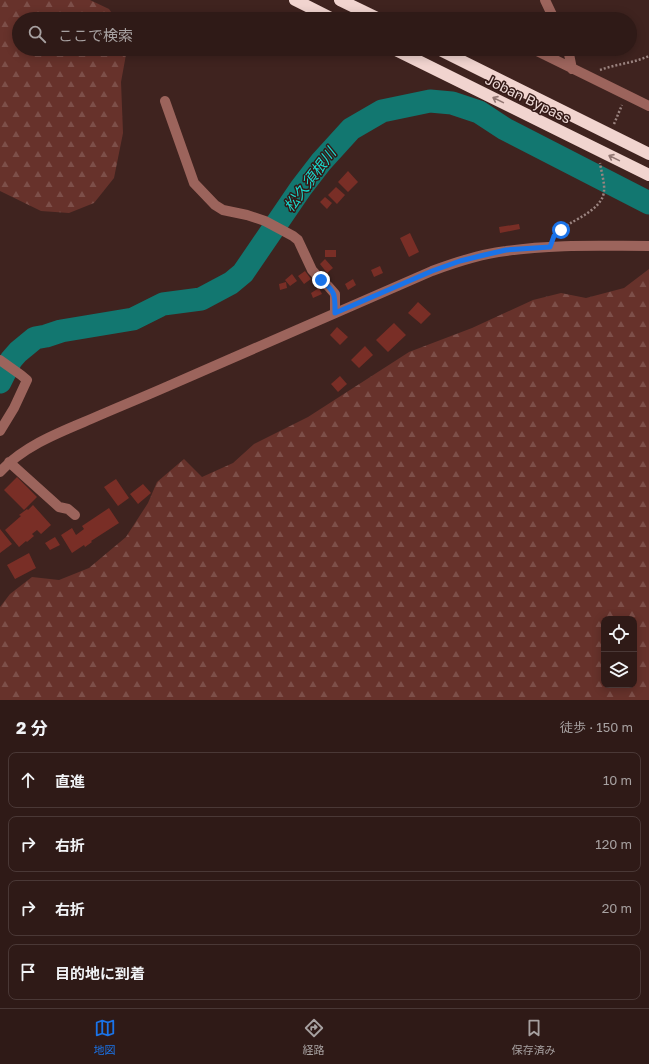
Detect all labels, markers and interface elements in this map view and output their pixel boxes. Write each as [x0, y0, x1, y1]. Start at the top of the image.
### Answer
search box [12, 12, 637, 56]
icon: search [26, 23, 48, 45]
text: ここで検索 [58, 26, 133, 44]
street label: Joban Bypass [483, 70, 574, 127]
one-way arrow [492, 96, 504, 104]
water label: 松久須根川 [279, 142, 340, 215]
one-way arrow [608, 154, 620, 161]
route start [552, 221, 570, 239]
route end [312, 271, 330, 289]
map controls [601, 616, 637, 688]
button: locate [601, 616, 637, 652]
button: layers [601, 652, 637, 688]
text: 2 分 [16, 717, 48, 738]
text: 徒歩 · 150 m [560, 719, 633, 735]
icon: ahead [17, 769, 39, 791]
text: 直進 [55, 772, 85, 790]
text: 10 m [603, 772, 632, 788]
icon: right [17, 833, 39, 855]
text: 右折 [55, 836, 85, 854]
text: 120 m [595, 836, 632, 852]
icon: right [17, 897, 39, 919]
text: 右折 [55, 900, 85, 918]
text: 20 m [602, 900, 632, 916]
icon: arrive [17, 961, 39, 983]
text: 目的地に到着 [55, 964, 145, 982]
tab: 地図 [94, 1017, 116, 1057]
tab: 経路 [303, 1017, 325, 1057]
tab: 保存済み [512, 1017, 556, 1057]

